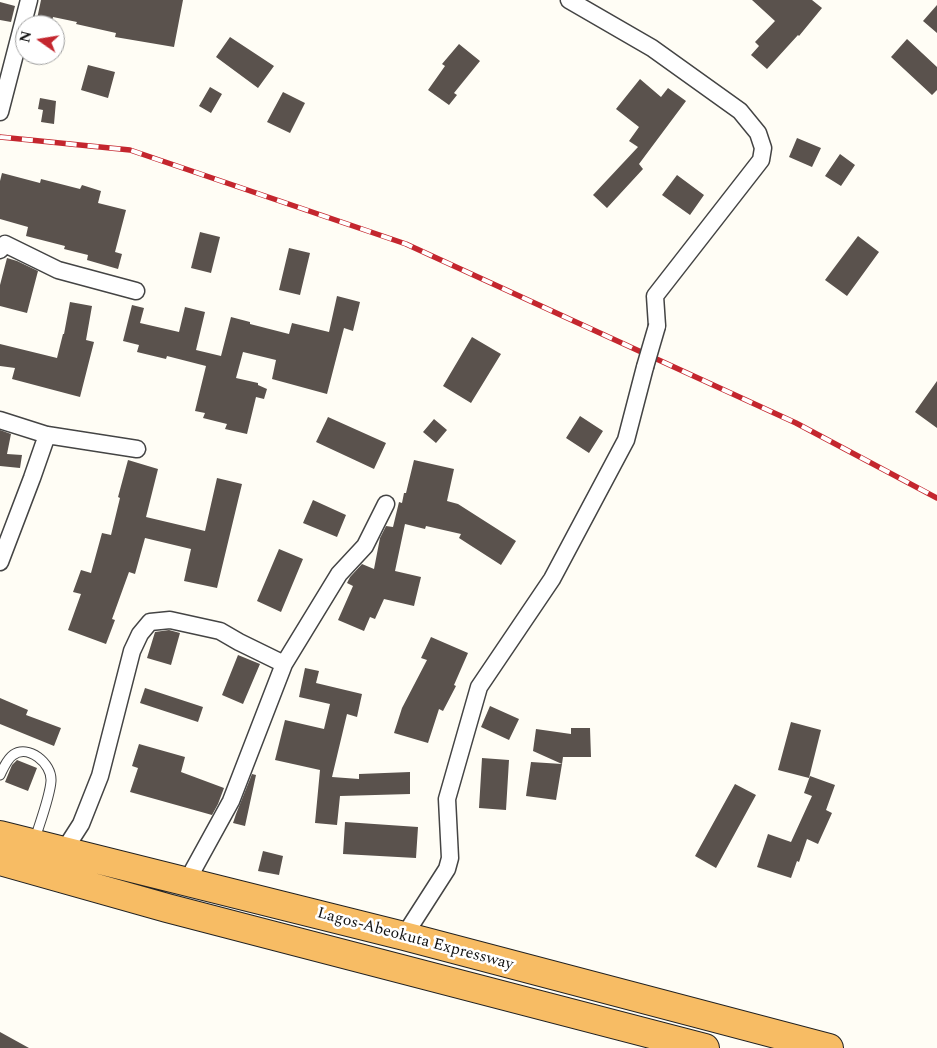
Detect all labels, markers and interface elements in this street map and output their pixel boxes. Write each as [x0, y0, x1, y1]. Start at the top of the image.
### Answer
north arrow [15, 15, 65, 65]
text: N [14, 29, 37, 45]
street label: Lagos-Abeokuta Expressway [315, 905, 515, 975]

